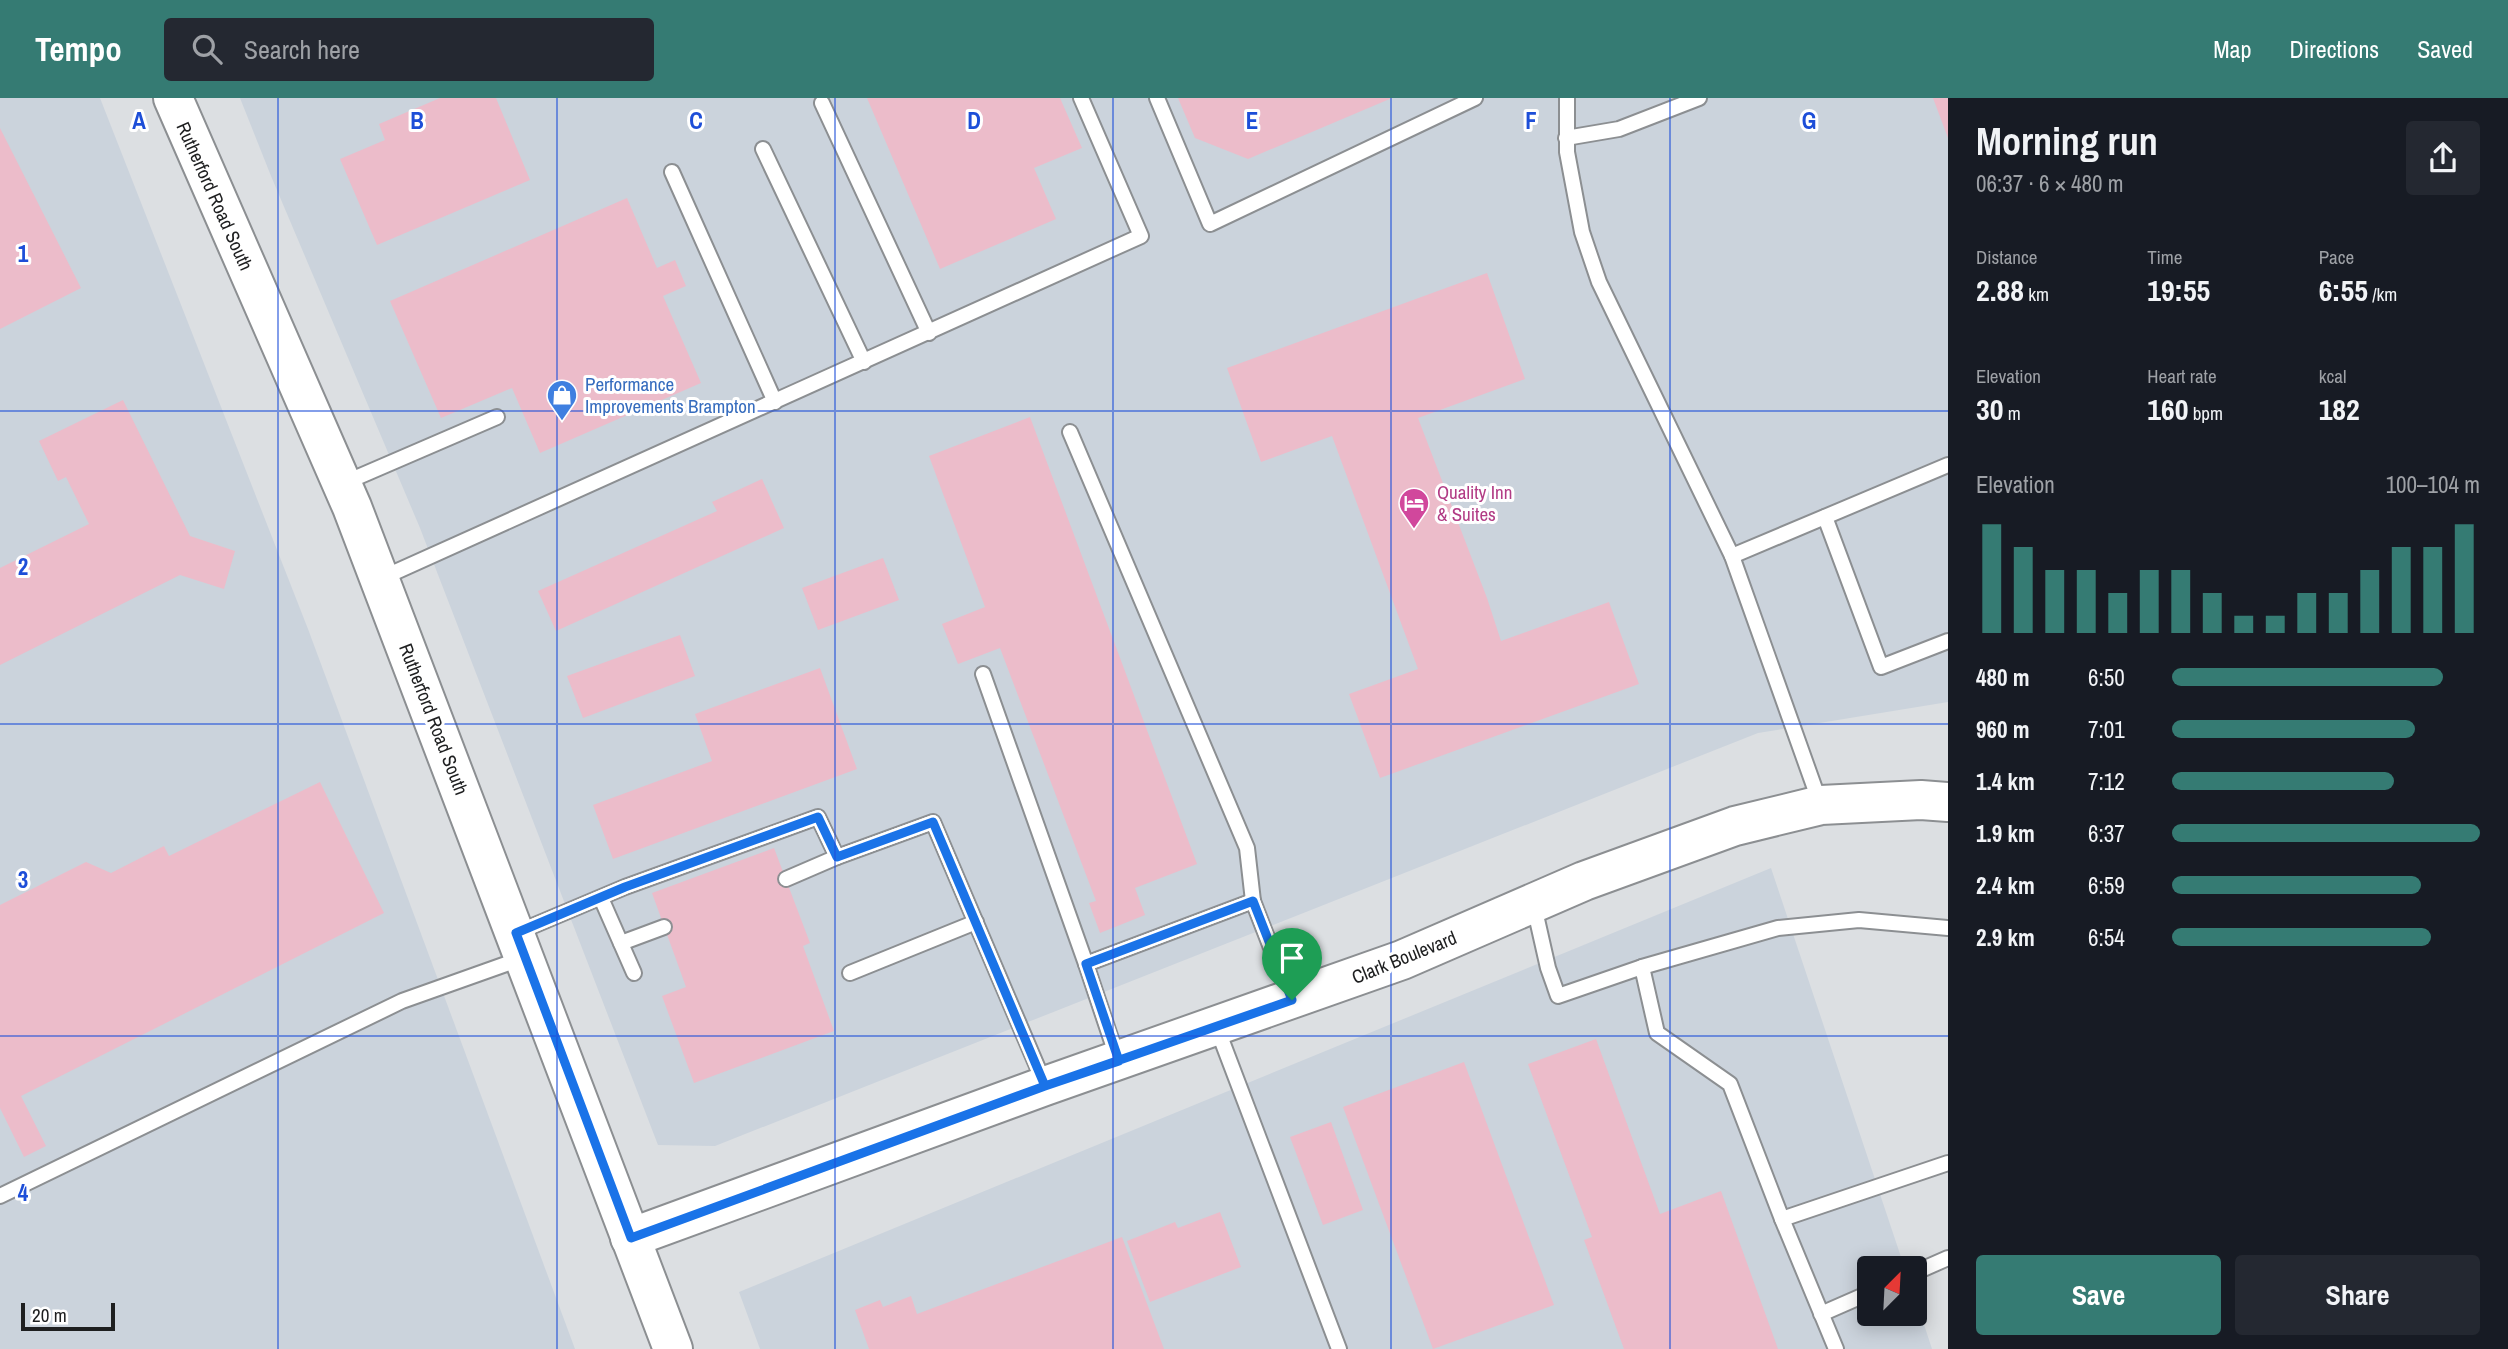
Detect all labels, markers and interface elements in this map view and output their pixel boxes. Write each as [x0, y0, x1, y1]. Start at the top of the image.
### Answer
search box [164, 18, 654, 81]
text: Tempo [35, 27, 122, 71]
icon: search [188, 30, 226, 68]
text: Search here [244, 32, 360, 67]
text: Map [2213, 33, 2251, 65]
text: Directions [2289, 33, 2379, 65]
text: Saved [2417, 33, 2473, 65]
text: A [132, 105, 146, 136]
text: B [410, 105, 424, 136]
text: C [689, 105, 703, 136]
text: D [967, 105, 981, 136]
text: E [1246, 105, 1258, 136]
text: F [1525, 105, 1537, 136]
text: G [1802, 105, 1816, 136]
text: Morning run [1976, 116, 2158, 167]
street label: Rutherford Road South [171, 118, 259, 274]
button: share [2406, 121, 2480, 195]
text: 06:37 · 6 × 480 m [1976, 168, 2123, 199]
text: 1 [18, 238, 29, 269]
text: Distance [1976, 244, 2037, 270]
text: Time [2147, 244, 2182, 270]
text: Pace [2319, 244, 2354, 270]
text: 2.88 [1976, 270, 2024, 310]
text: 19:55 [2147, 270, 2210, 310]
text: 6:55 [2319, 270, 2368, 310]
text: km [2024, 281, 2049, 307]
text: /km [2368, 281, 2397, 307]
text: Elevation [1976, 363, 2041, 389]
text: Heart rate [2147, 363, 2217, 389]
text: kcal [2319, 363, 2346, 389]
place label: Performance Improvements Brampton [585, 371, 756, 419]
shop icon: Performance Improvements Brampton [545, 378, 579, 422]
text: 30 [1976, 389, 2003, 429]
text: 160 [2147, 389, 2188, 429]
text: 182 [2319, 389, 2360, 429]
text: m [2003, 400, 2021, 426]
text: bpm [2188, 400, 2223, 426]
text: Elevation [1976, 469, 2055, 500]
text: 100–104 m [2386, 469, 2480, 500]
place label: Quality Inn & Suites [1437, 479, 1512, 527]
hotel icon: Quality Inn & Suites [1397, 486, 1431, 530]
text: 2 [18, 551, 28, 582]
street label: Rutherford Road South [393, 640, 475, 798]
text: 480 m [1976, 662, 2029, 693]
text: 6:50 [2088, 662, 2125, 693]
text: 960 m [1976, 714, 2029, 745]
text: 7:01 [2088, 714, 2125, 745]
text: 1.4 km [1976, 766, 2035, 797]
text: 7:12 [2088, 766, 2125, 797]
text: 1.9 km [1976, 818, 2035, 849]
text: 6:37 [2088, 818, 2125, 849]
text: 3 [18, 864, 28, 895]
text: 2.4 km [1976, 870, 2035, 901]
text: 6:59 [2088, 870, 2125, 901]
text: 2.9 km [1976, 922, 2035, 953]
text: 6:54 [2088, 922, 2125, 953]
street label: Clark Boulevard [1348, 924, 1460, 990]
pin [1262, 928, 1322, 1000]
icon: arrive [1273, 939, 1311, 977]
text: 4 [18, 1177, 29, 1208]
button: Save [1976, 1255, 2221, 1335]
button: Share [2235, 1255, 2480, 1335]
north arrow [1857, 1256, 1927, 1326]
map controls [1857, 1256, 1927, 1326]
scale bar [21, 1300, 116, 1332]
text: 20 m [32, 1302, 67, 1328]

